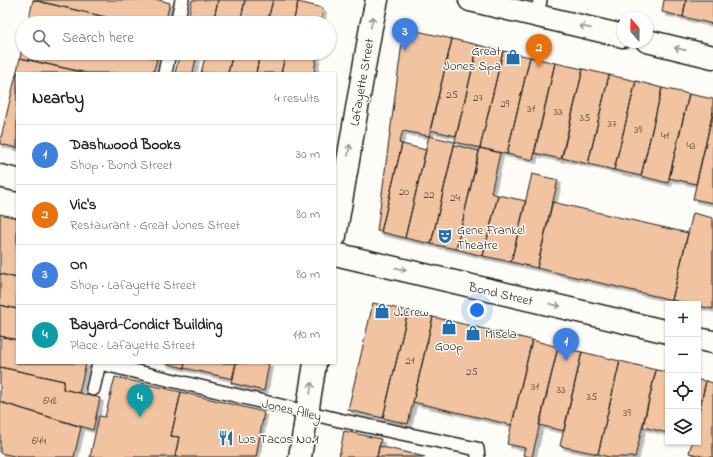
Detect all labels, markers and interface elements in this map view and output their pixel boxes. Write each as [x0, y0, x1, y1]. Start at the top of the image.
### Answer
north arrow [617, 12, 653, 48]
search box [16, 16, 336, 60]
one-way arrow [368, 16, 376, 29]
pin: 3 [392, 18, 418, 51]
one-way arrow [579, 22, 592, 30]
icon: search [30, 27, 52, 49]
text: Search here [62, 27, 134, 49]
pin: 2 [526, 34, 552, 67]
street label: Lafayette Street [345, 36, 381, 128]
place label: Great Jones Spa [443, 42, 502, 76]
one-way arrow [674, 45, 687, 52]
shop icon: Great Jones Spa [504, 48, 522, 66]
text: Nearby [32, 86, 84, 111]
house number: 25 [446, 87, 458, 103]
text: 4 results [274, 89, 320, 108]
house number: 27 [473, 90, 483, 106]
house number: 29 [501, 96, 510, 112]
house number: 31 [527, 101, 536, 117]
house number: 33 [553, 104, 563, 120]
house number: 35 [580, 110, 590, 126]
house number: 37 [607, 116, 617, 132]
house number: 39 [634, 122, 643, 138]
house number: 41 [661, 128, 670, 144]
text: Dashwood Books [70, 134, 181, 156]
house number: 43 [686, 138, 696, 154]
one-way arrow [346, 144, 354, 157]
text: 1 [43, 145, 47, 164]
text: 30 m [296, 145, 320, 164]
text: Shop · Bond Street [70, 156, 173, 175]
house number: 20 [399, 184, 409, 200]
house number: 22 [424, 187, 435, 203]
house number: 24 [450, 190, 460, 206]
text: Vic's [70, 194, 96, 216]
text: 2 [42, 205, 48, 224]
text: 80 m [296, 205, 320, 224]
text: Restaurant · Great Jones Street [70, 216, 240, 235]
place label: Gene Frankel Theatre [457, 221, 525, 255]
theatre icon: Gene Frankel Theatre [436, 227, 454, 245]
text: On [70, 254, 87, 276]
text: 3 [42, 265, 48, 284]
text: 80 m [296, 265, 320, 284]
one-way arrow [394, 266, 407, 273]
text: Shop · Lafayette Street [70, 276, 196, 295]
street label: Bond Street [466, 278, 535, 311]
your location [467, 300, 487, 320]
map controls [665, 301, 701, 445]
button: + [665, 301, 701, 337]
shop icon: J.Crew [373, 302, 391, 320]
one-way arrow [548, 302, 561, 310]
place label: J.Crew [394, 303, 429, 322]
text: Bayard-Condict Building [70, 314, 222, 336]
shop icon: Goop [440, 318, 458, 336]
shop icon: Misela [464, 324, 482, 342]
text: 4 [42, 325, 48, 344]
text: 110 m [293, 325, 320, 344]
place label: Misela [485, 325, 517, 344]
pin: 1 [553, 328, 579, 361]
text: Place · Lafayette Street [70, 336, 195, 355]
place label: Goop [435, 337, 463, 356]
button: − [665, 337, 701, 373]
house number: 21 [406, 353, 415, 369]
house number: 25 [466, 364, 478, 380]
button: locate [665, 373, 701, 409]
house number: 31 [531, 379, 540, 395]
one-way arrow [307, 381, 315, 394]
house number: 33 [556, 382, 566, 398]
pin: 4 [127, 384, 153, 417]
house number: 35 [587, 389, 597, 405]
house number: 648 [43, 393, 57, 409]
street label: Jones Alley [260, 394, 323, 428]
house number: 39 [623, 405, 632, 421]
button: layers [665, 409, 701, 445]
restaurant icon: Los Tacos No.1 [217, 429, 235, 447]
place label: Los Tacos No.1 [238, 430, 319, 449]
house number: 644 [32, 433, 46, 449]

